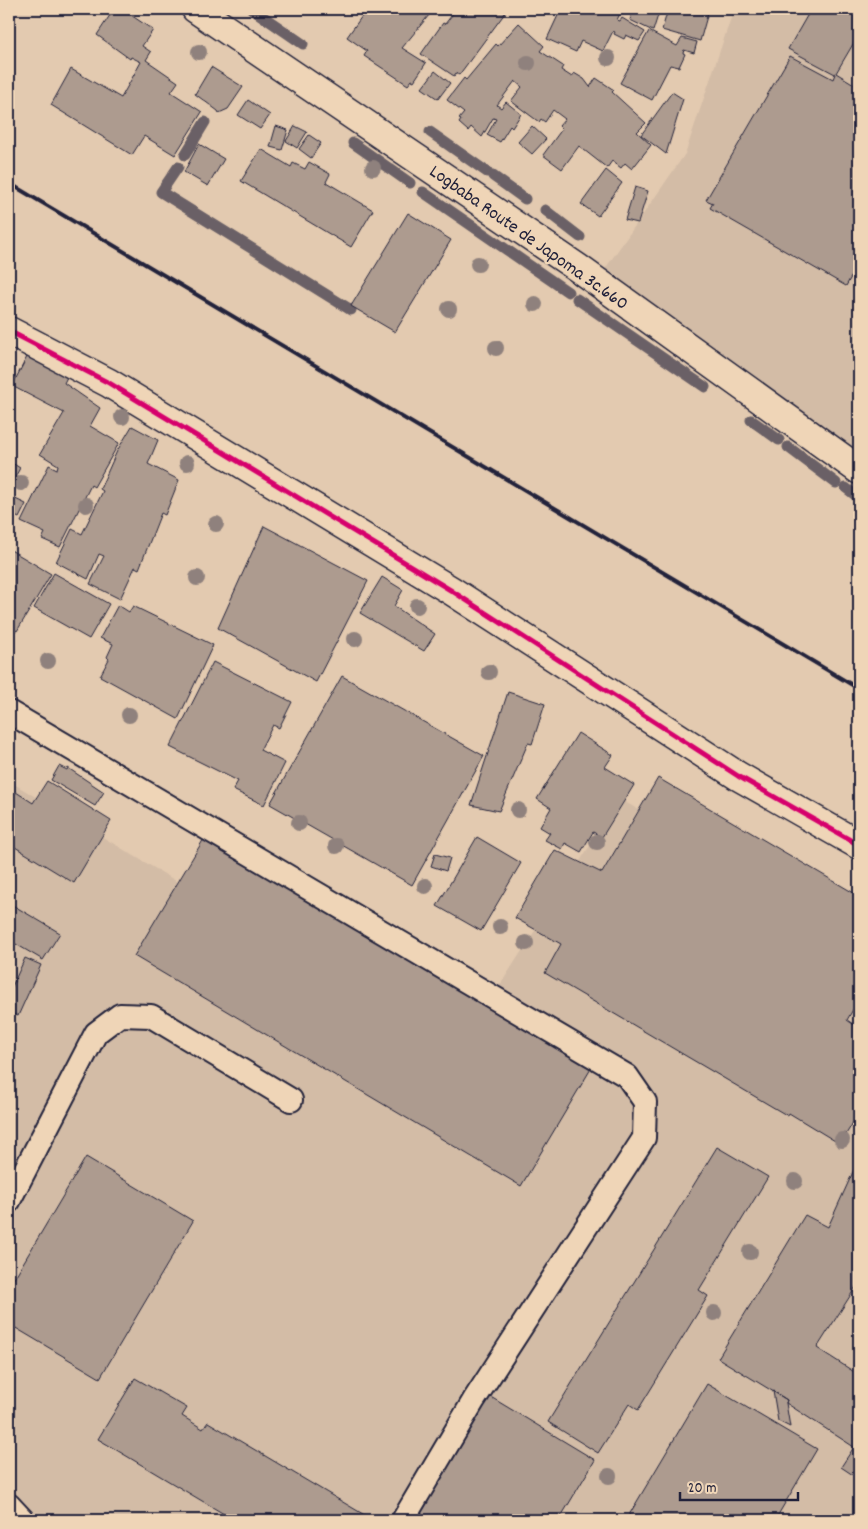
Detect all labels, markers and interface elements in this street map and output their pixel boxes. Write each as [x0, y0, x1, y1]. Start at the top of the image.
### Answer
street label: Logbaba Route de Japoma 3c.660 [423, 160, 633, 318]
scale bar [680, 1469, 798, 1501]
text: 20 m [688, 1478, 716, 1500]

